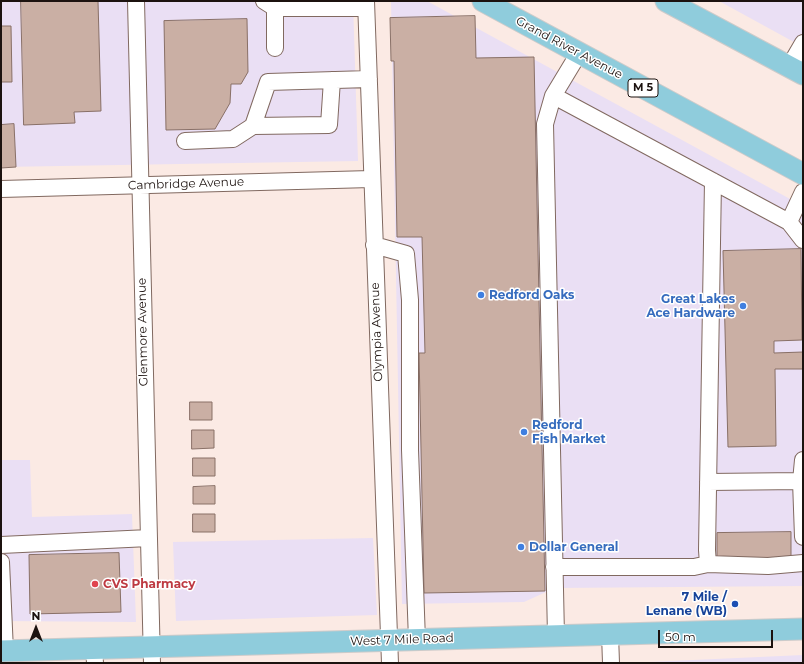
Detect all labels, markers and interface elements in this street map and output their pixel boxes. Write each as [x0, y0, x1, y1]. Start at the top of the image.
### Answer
street label: Grand River Avenue [513, 14, 625, 82]
road number: M 5 [628, 79, 658, 97]
street label: Cambridge Avenue [128, 175, 244, 193]
street label: Glenmore Avenue [135, 278, 151, 386]
street label: Olympia Avenue [368, 282, 386, 382]
place label: Redford Oaks [489, 288, 574, 302]
marker: Redford Oaks [476, 290, 486, 300]
place label: Great Lakes Ace Hardware [646, 292, 735, 320]
marker: Great Lakes Ace Hardware [738, 301, 748, 311]
place label: Redford Fish Market [532, 418, 606, 446]
marker: Redford Fish Market [519, 427, 529, 437]
place label: Dollar General [529, 540, 618, 554]
marker: Dollar General [516, 542, 526, 552]
place label: CVS Pharmacy [103, 577, 195, 591]
marker: CVS Pharmacy [90, 579, 100, 589]
place label: 7 Mile / Lenane (WB) [646, 590, 727, 618]
marker: 7 Mile / Lenane (WB) [730, 599, 740, 609]
north arrow [16, 608, 56, 648]
text: N [32, 609, 40, 623]
scale bar [660, 622, 775, 648]
text: 50 m [665, 629, 696, 644]
street label: West 7 Mile Road [350, 631, 454, 649]

